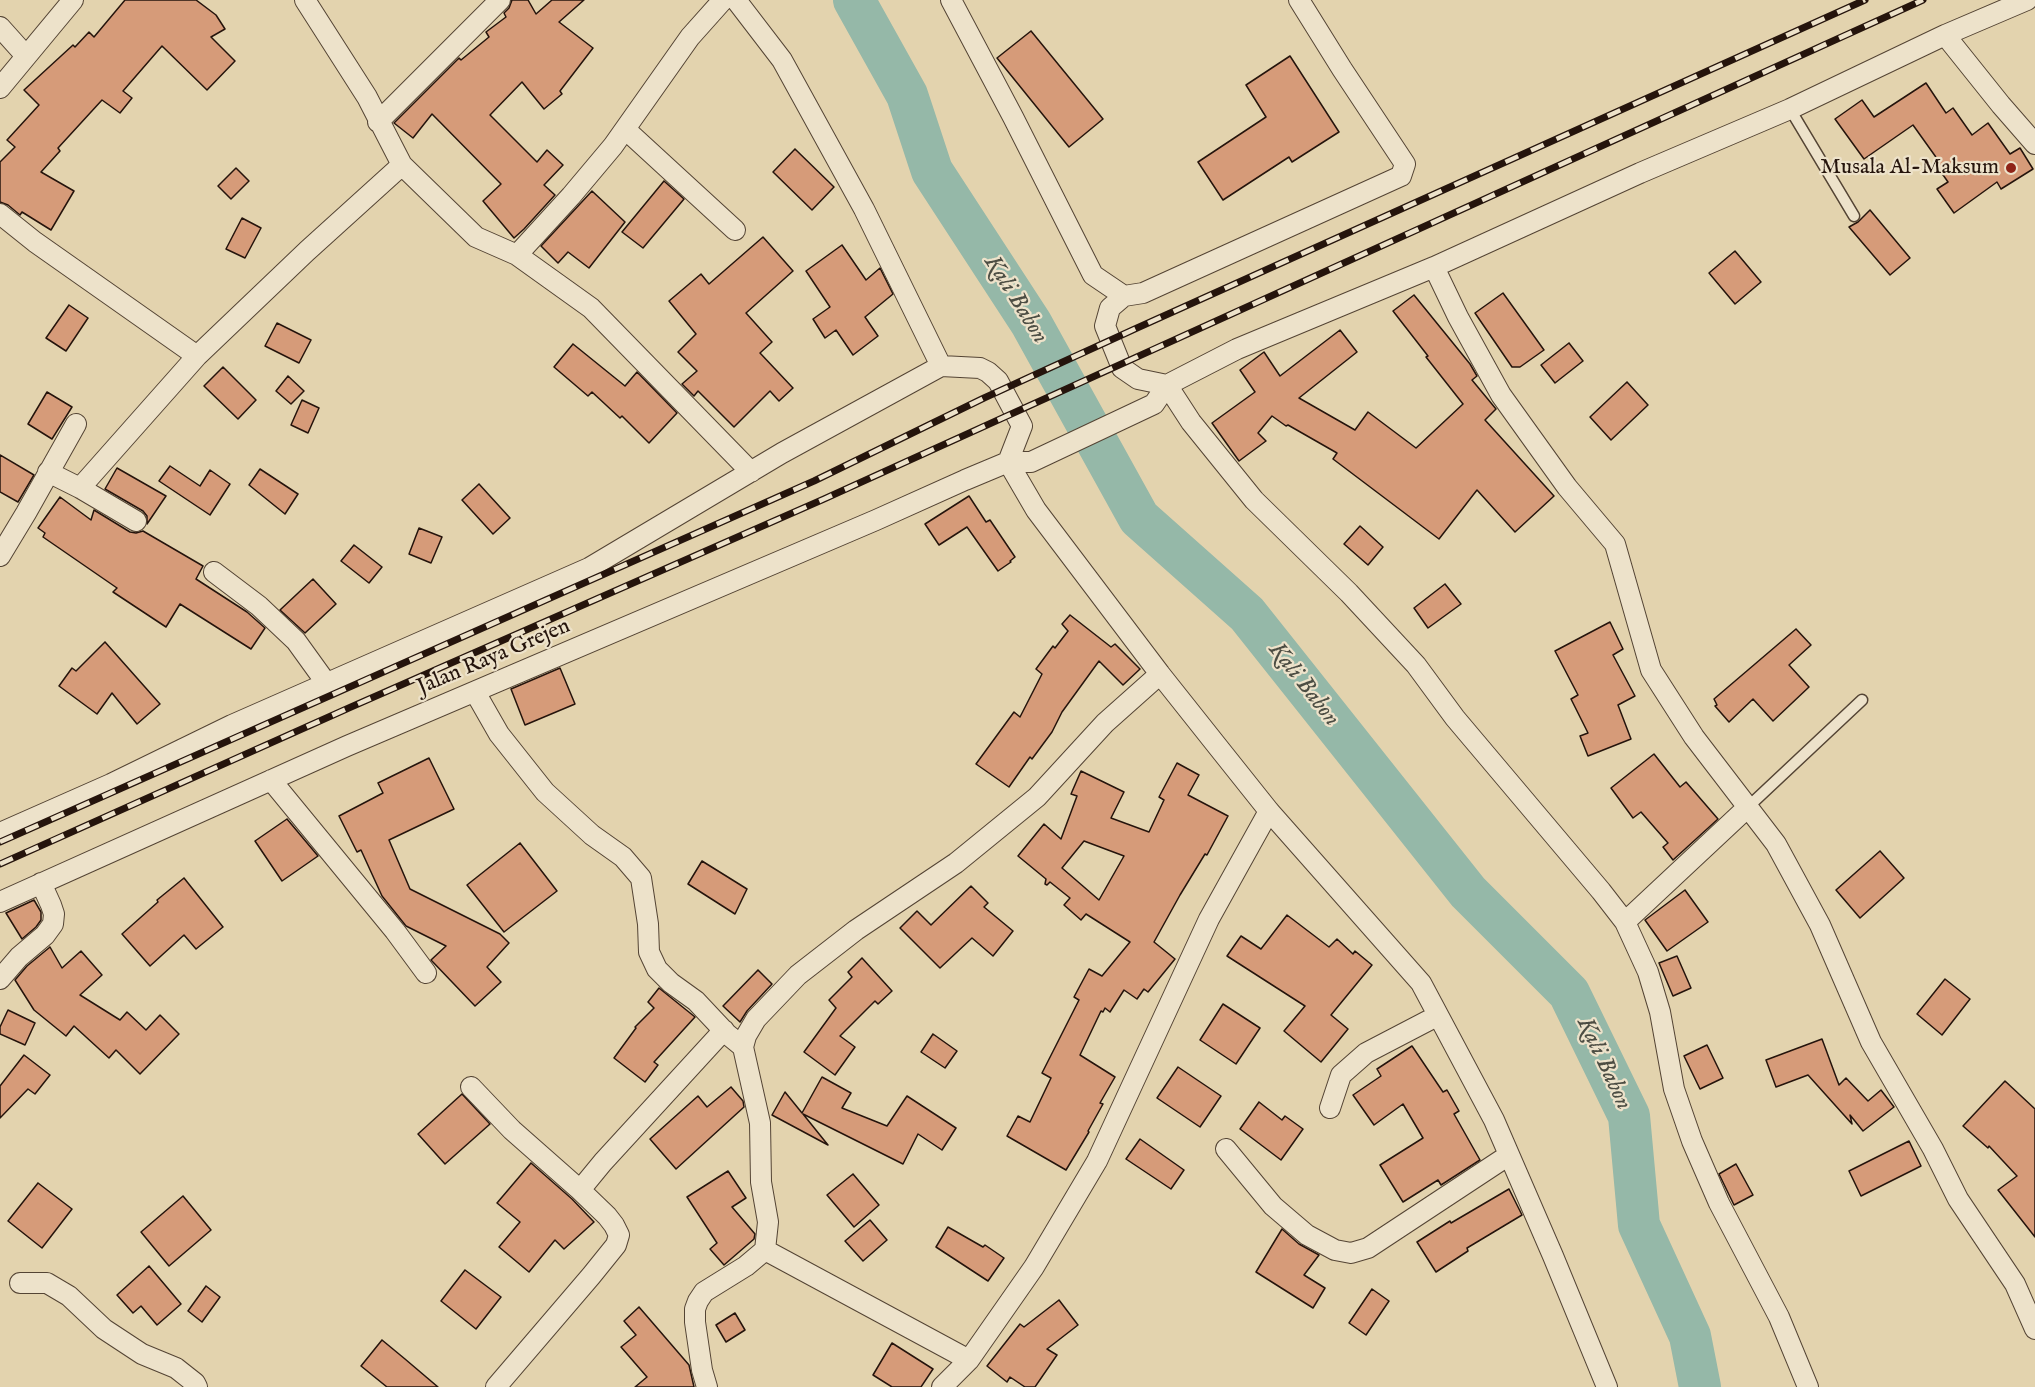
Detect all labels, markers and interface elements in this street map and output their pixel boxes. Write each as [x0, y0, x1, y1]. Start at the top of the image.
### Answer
place label: Musala Al-Maksum [1820, 155, 1999, 181]
marker: Musala Al-Maksum [2004, 161, 2018, 175]
water label: Kali Babon [977, 250, 1053, 350]
street label: Jalan Raya Grejen [414, 614, 574, 702]
water label: Kali Babon [1261, 637, 1345, 733]
water label: Kali Babon [1569, 1013, 1637, 1115]

